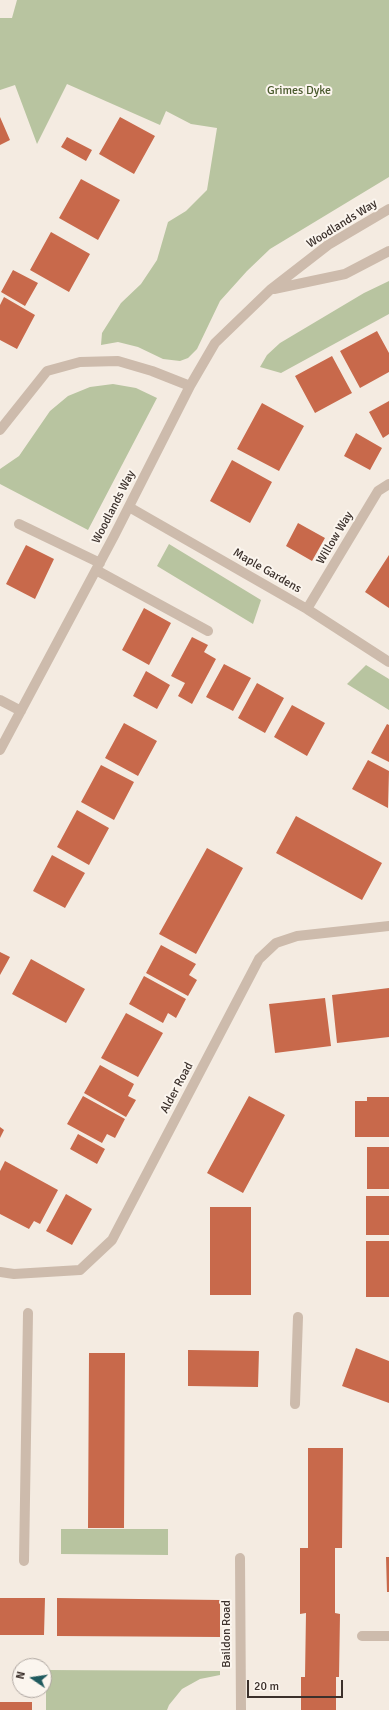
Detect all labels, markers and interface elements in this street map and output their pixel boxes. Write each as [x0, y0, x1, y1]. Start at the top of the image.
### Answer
park label: Grimes Dyke [267, 84, 331, 98]
street label: Woodlands Way [304, 197, 380, 251]
street label: Woodlands Way [89, 468, 139, 546]
street label: Willow Way [314, 509, 356, 567]
street label: Maple Gardens [230, 546, 304, 596]
street label: Alder Road [158, 1060, 196, 1116]
street label: Baildon Road [220, 1600, 234, 1668]
north arrow [12, 1658, 52, 1698]
text: N [14, 1670, 28, 1681]
scale bar [249, 1672, 345, 1698]
text: 20 m [254, 1679, 279, 1694]

